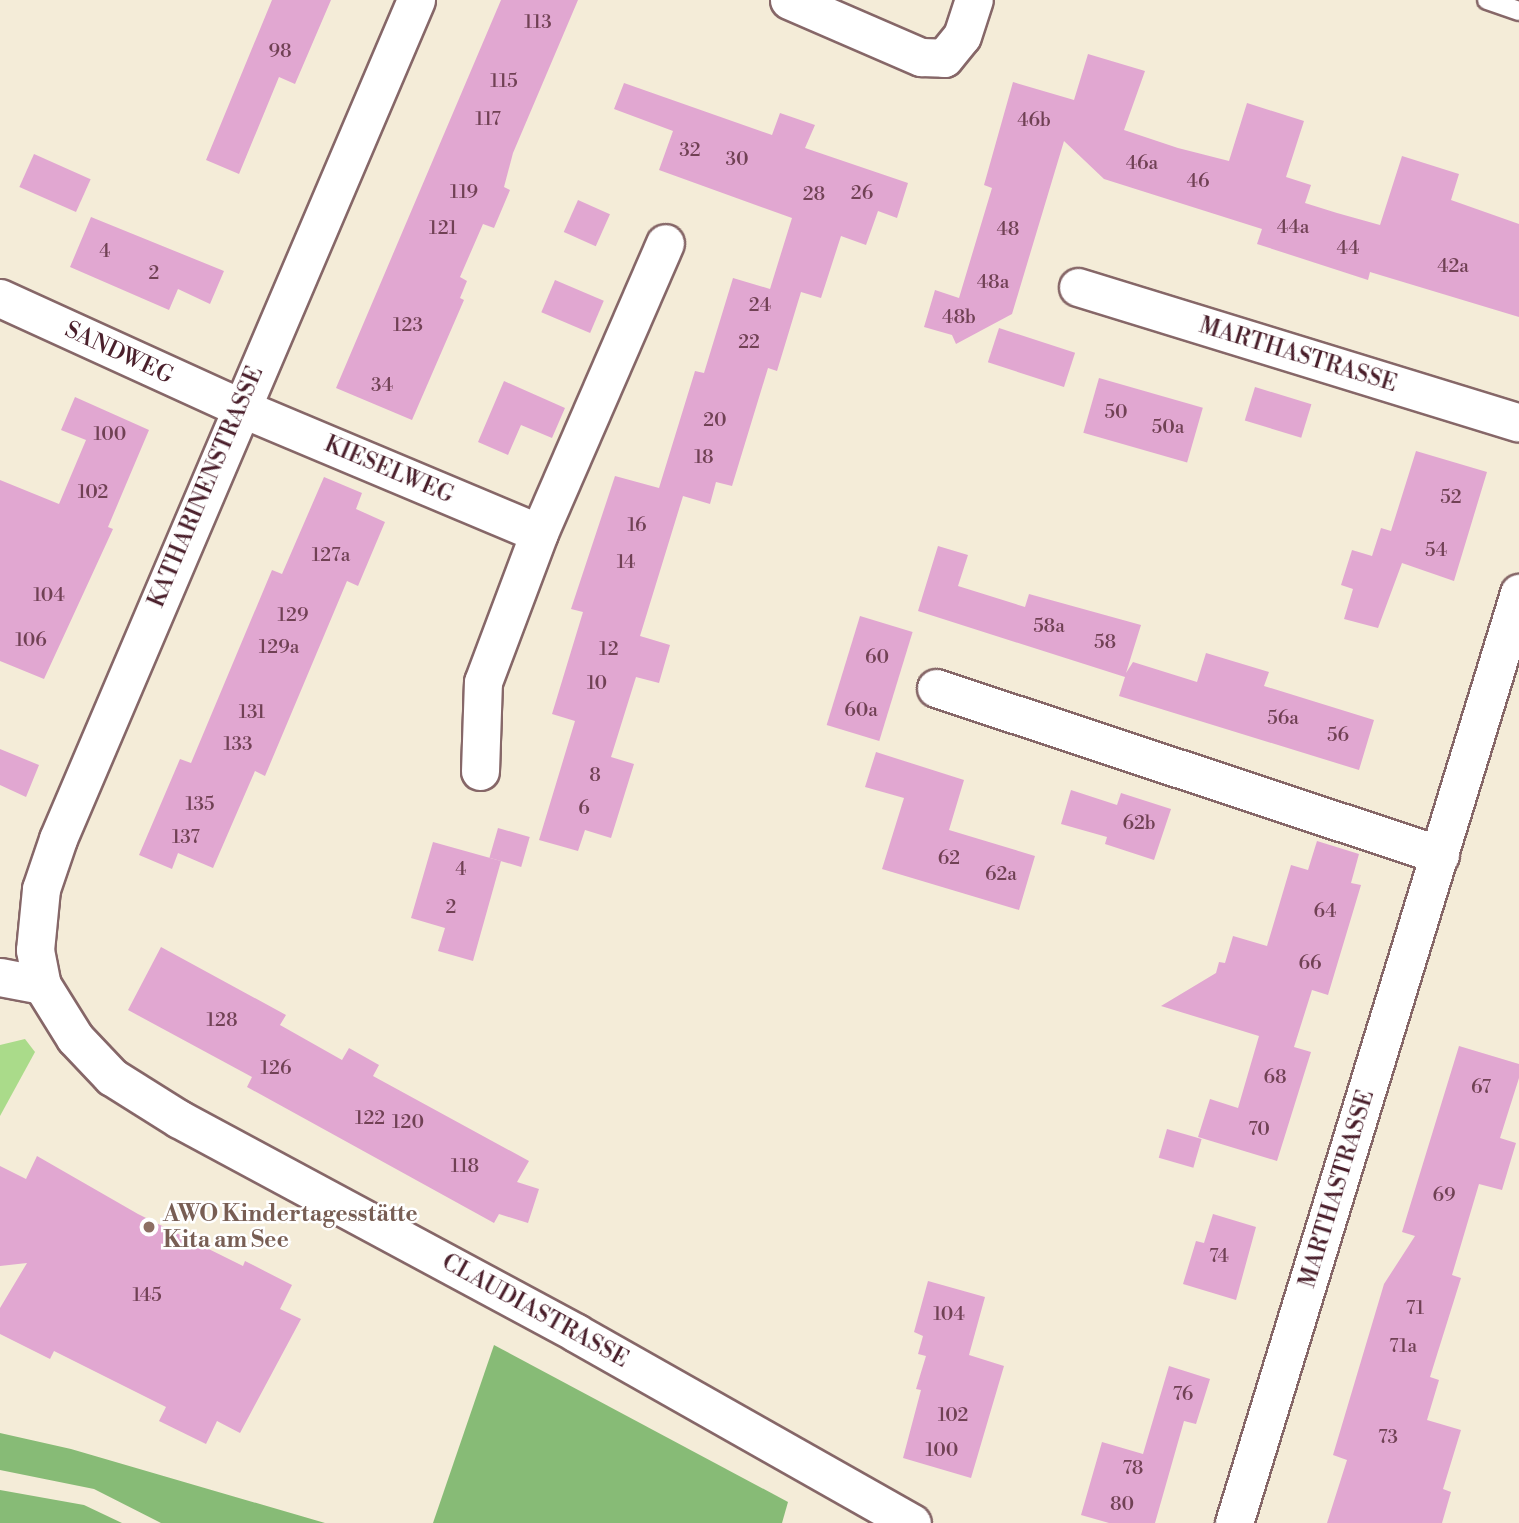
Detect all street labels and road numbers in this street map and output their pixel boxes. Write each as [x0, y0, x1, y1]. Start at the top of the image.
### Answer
street label: MARTHASTRASSE [1196, 312, 1400, 398]
street label: SANDWEG [61, 316, 177, 390]
street label: KATHARINENSTRASSE [143, 362, 269, 612]
street label: KIESELWEG [320, 430, 458, 510]
street label: MARTHASTRASSE [1294, 1087, 1380, 1291]
street label: CLAUDIASTRASSE [437, 1248, 633, 1374]

